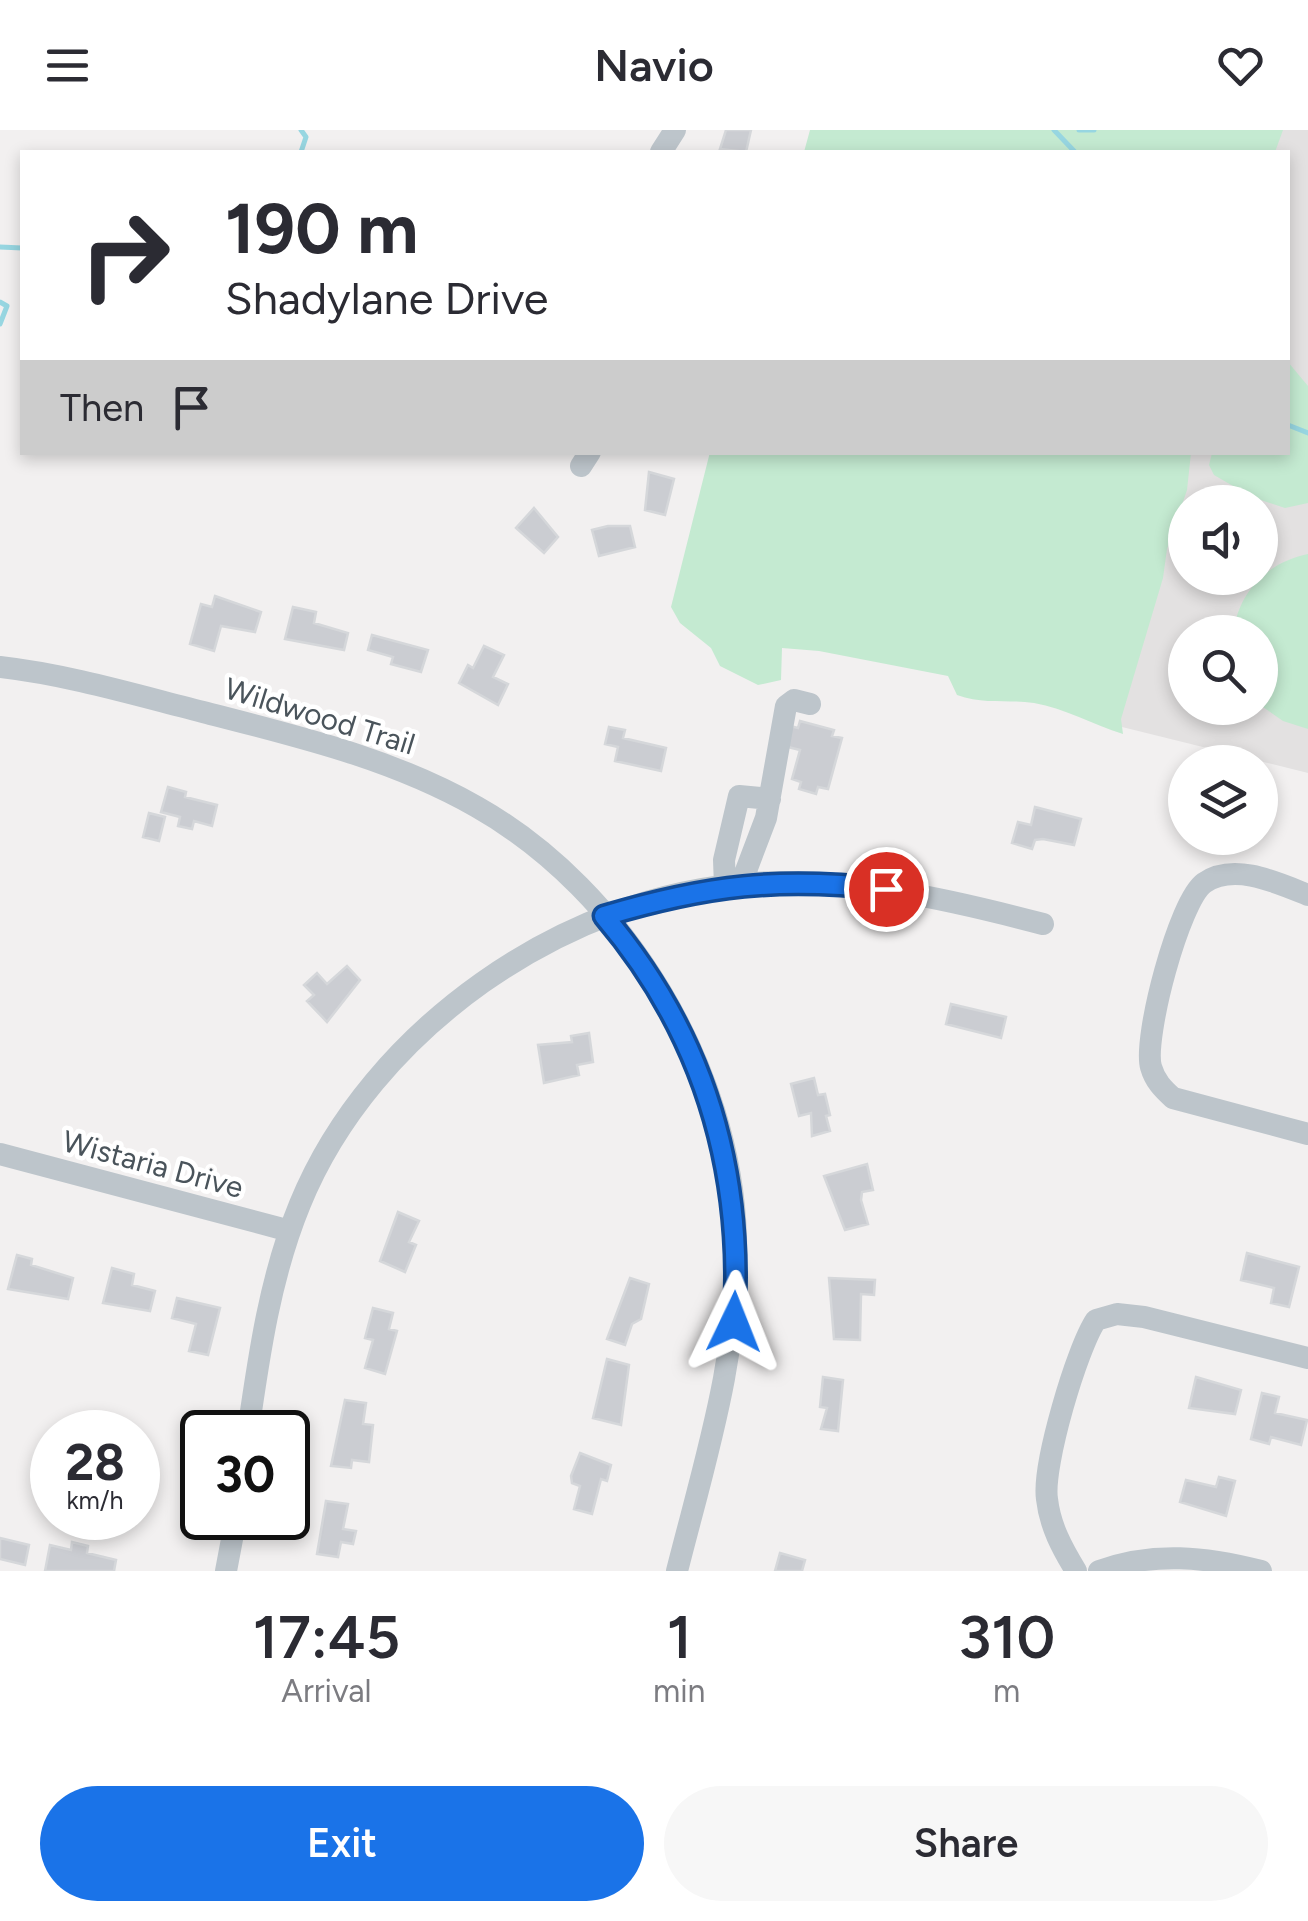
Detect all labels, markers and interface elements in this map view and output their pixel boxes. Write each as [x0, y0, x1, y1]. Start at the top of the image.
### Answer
icon: menu [40, 38, 95, 93]
text: Navio [594, 38, 714, 92]
icon: heart [1213, 38, 1268, 93]
text: 190 m [225, 186, 418, 271]
icon: right [60, 190, 190, 320]
text: Shadylane Drive [225, 271, 548, 325]
icon: arrive [164, 380, 219, 435]
text: Then [60, 385, 144, 431]
map controls [1168, 485, 1278, 855]
button: sound [1168, 485, 1278, 595]
button: search [1168, 615, 1278, 725]
street label: Wildwood Trail [220, 670, 420, 762]
button: layers [1168, 745, 1278, 855]
pin [844, 847, 929, 932]
icon: arrive [859, 862, 914, 917]
street label: Wistaria Drive [59, 1122, 247, 1206]
position arrow [682, 1270, 786, 1374]
speed limit sign: 30 [180, 1410, 310, 1540]
text: 28 [65, 1432, 125, 1493]
text: km/h [66, 1485, 124, 1515]
text: 17:45 [253, 1601, 400, 1673]
text: 1 [667, 1601, 692, 1673]
text: 310 [958, 1601, 1055, 1673]
text: Arrival [281, 1672, 372, 1710]
text: min [653, 1672, 705, 1710]
text: m [993, 1672, 1020, 1710]
button: Exit [40, 1786, 644, 1901]
button: Share [664, 1786, 1268, 1901]

